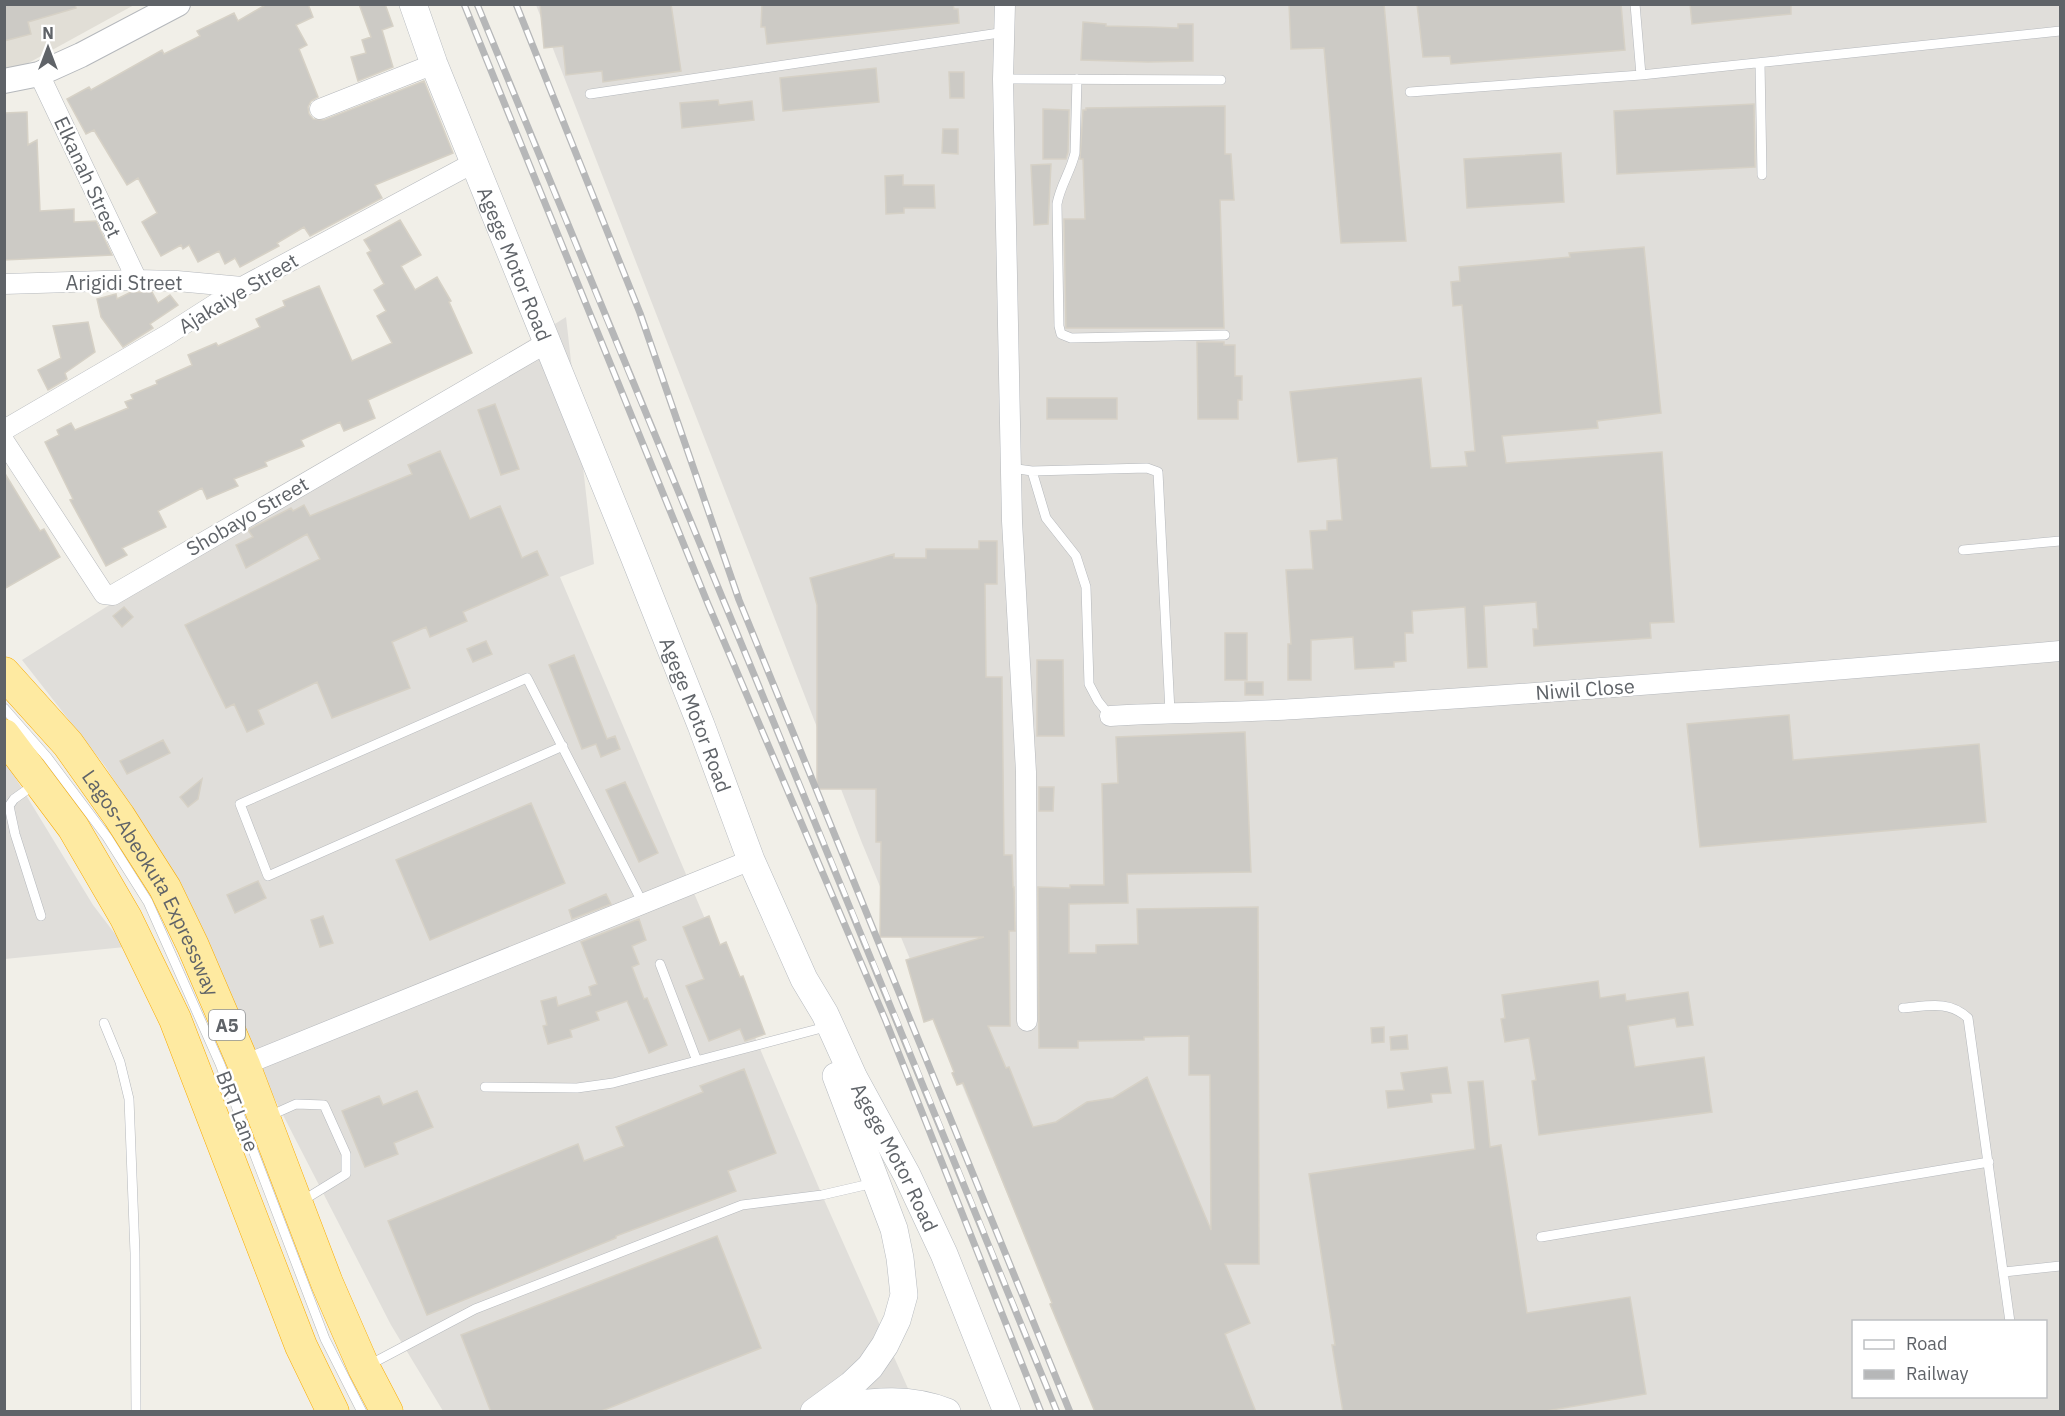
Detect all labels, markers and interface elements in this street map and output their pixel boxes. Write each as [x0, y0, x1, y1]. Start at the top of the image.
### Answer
north arrow [18, 18, 78, 78]
text: N [42, 23, 54, 43]
street label: Elkanah Street [48, 112, 128, 242]
street label: Agege Motor Road [472, 182, 558, 345]
street label: Ajakaiye Street [173, 247, 303, 339]
street label: Arigidi Street [66, 269, 182, 296]
street label: Shobayo Street [181, 470, 313, 562]
street label: Agege Motor Road [654, 633, 738, 796]
street label: Niwil Close [1534, 672, 1636, 706]
street label: Lagos-Abeokuta Expressway [77, 764, 226, 1000]
road number: A5 [209, 1010, 245, 1040]
street label: BRT Lane [210, 1067, 266, 1155]
street label: Agege Motor Road [846, 1078, 945, 1236]
legend [1852, 1320, 2047, 1398]
text: Road [1906, 1332, 1947, 1355]
text: Railway [1906, 1362, 1968, 1385]

